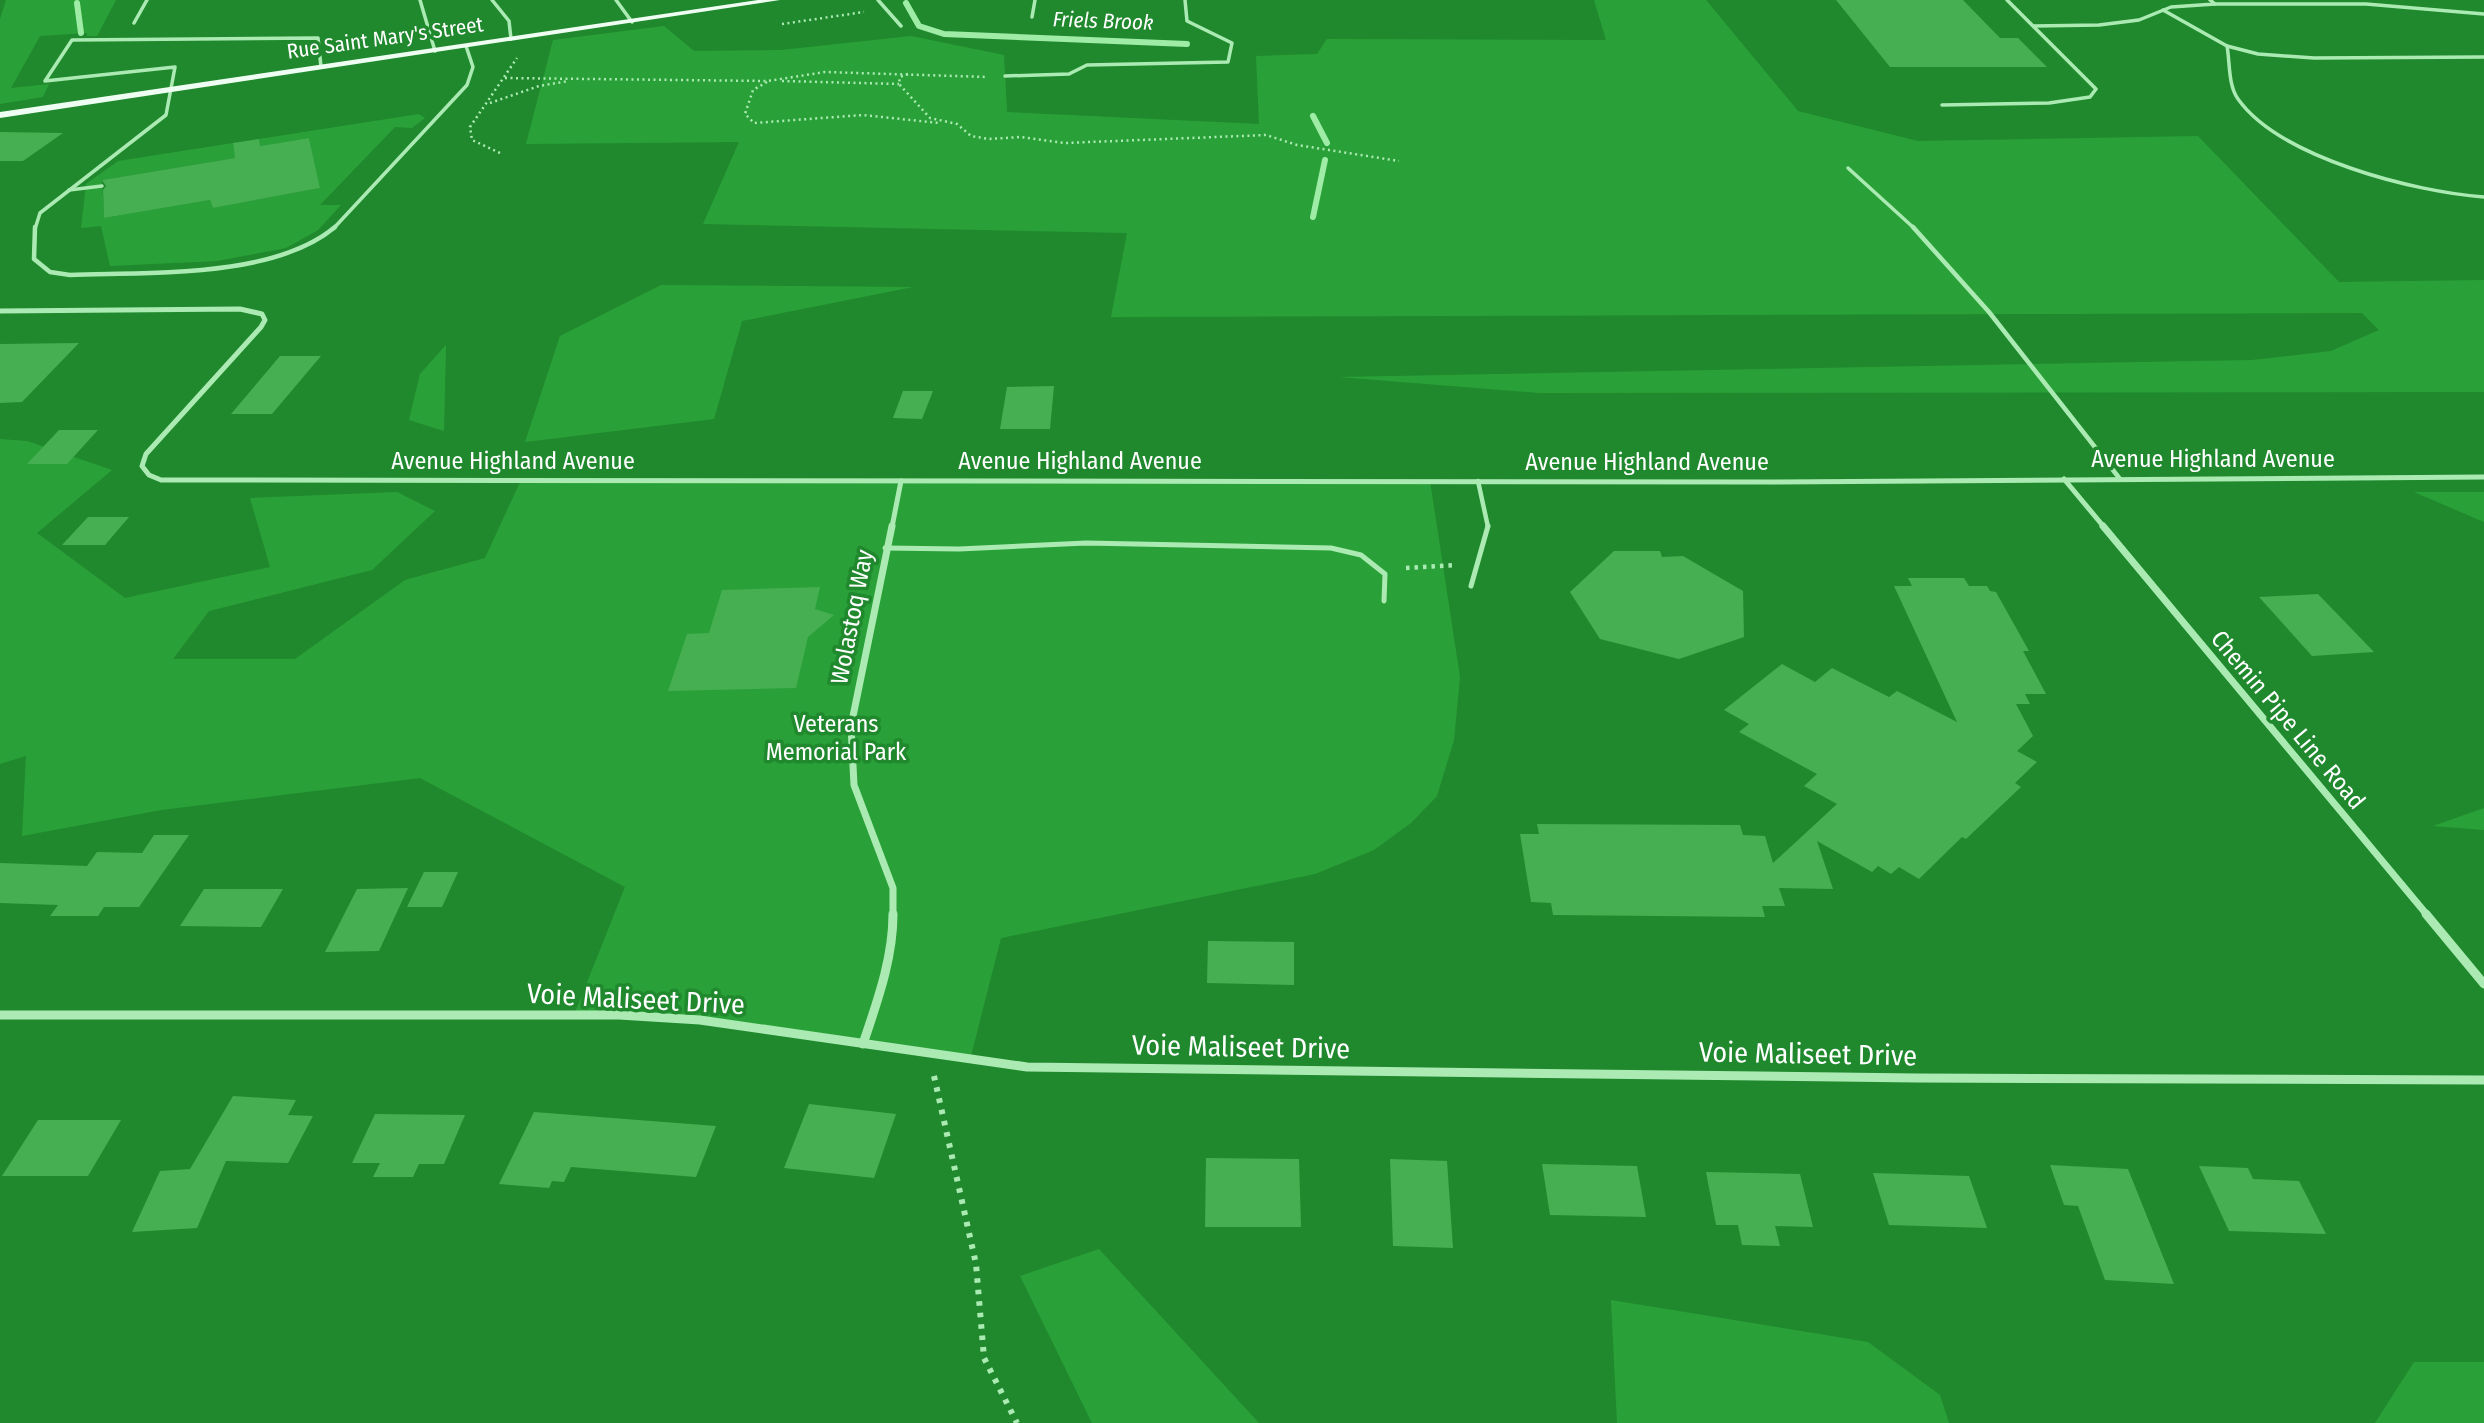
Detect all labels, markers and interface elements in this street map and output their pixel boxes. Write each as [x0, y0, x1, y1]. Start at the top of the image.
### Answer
water label: Friels Brook [1052, 6, 1154, 36]
street label: Rue Saint Mary's Street [285, 11, 485, 65]
street label: Avenue Highland Avenue [2091, 445, 2335, 473]
street label: Avenue Highland Avenue [391, 447, 635, 475]
street label: Avenue Highland Avenue [958, 447, 1202, 475]
street label: Avenue Highland Avenue [1525, 448, 1769, 476]
street label: Wolastoq Way [825, 547, 879, 687]
street label: Chemin Pipe Line Road [2205, 625, 2371, 815]
park label: Veterans Memorial Park [766, 710, 907, 766]
street label: Voie Maliseet Drive [526, 977, 746, 1021]
street label: Voie Maliseet Drive [1132, 1029, 1350, 1065]
street label: Voie Maliseet Drive [1699, 1036, 1917, 1072]

